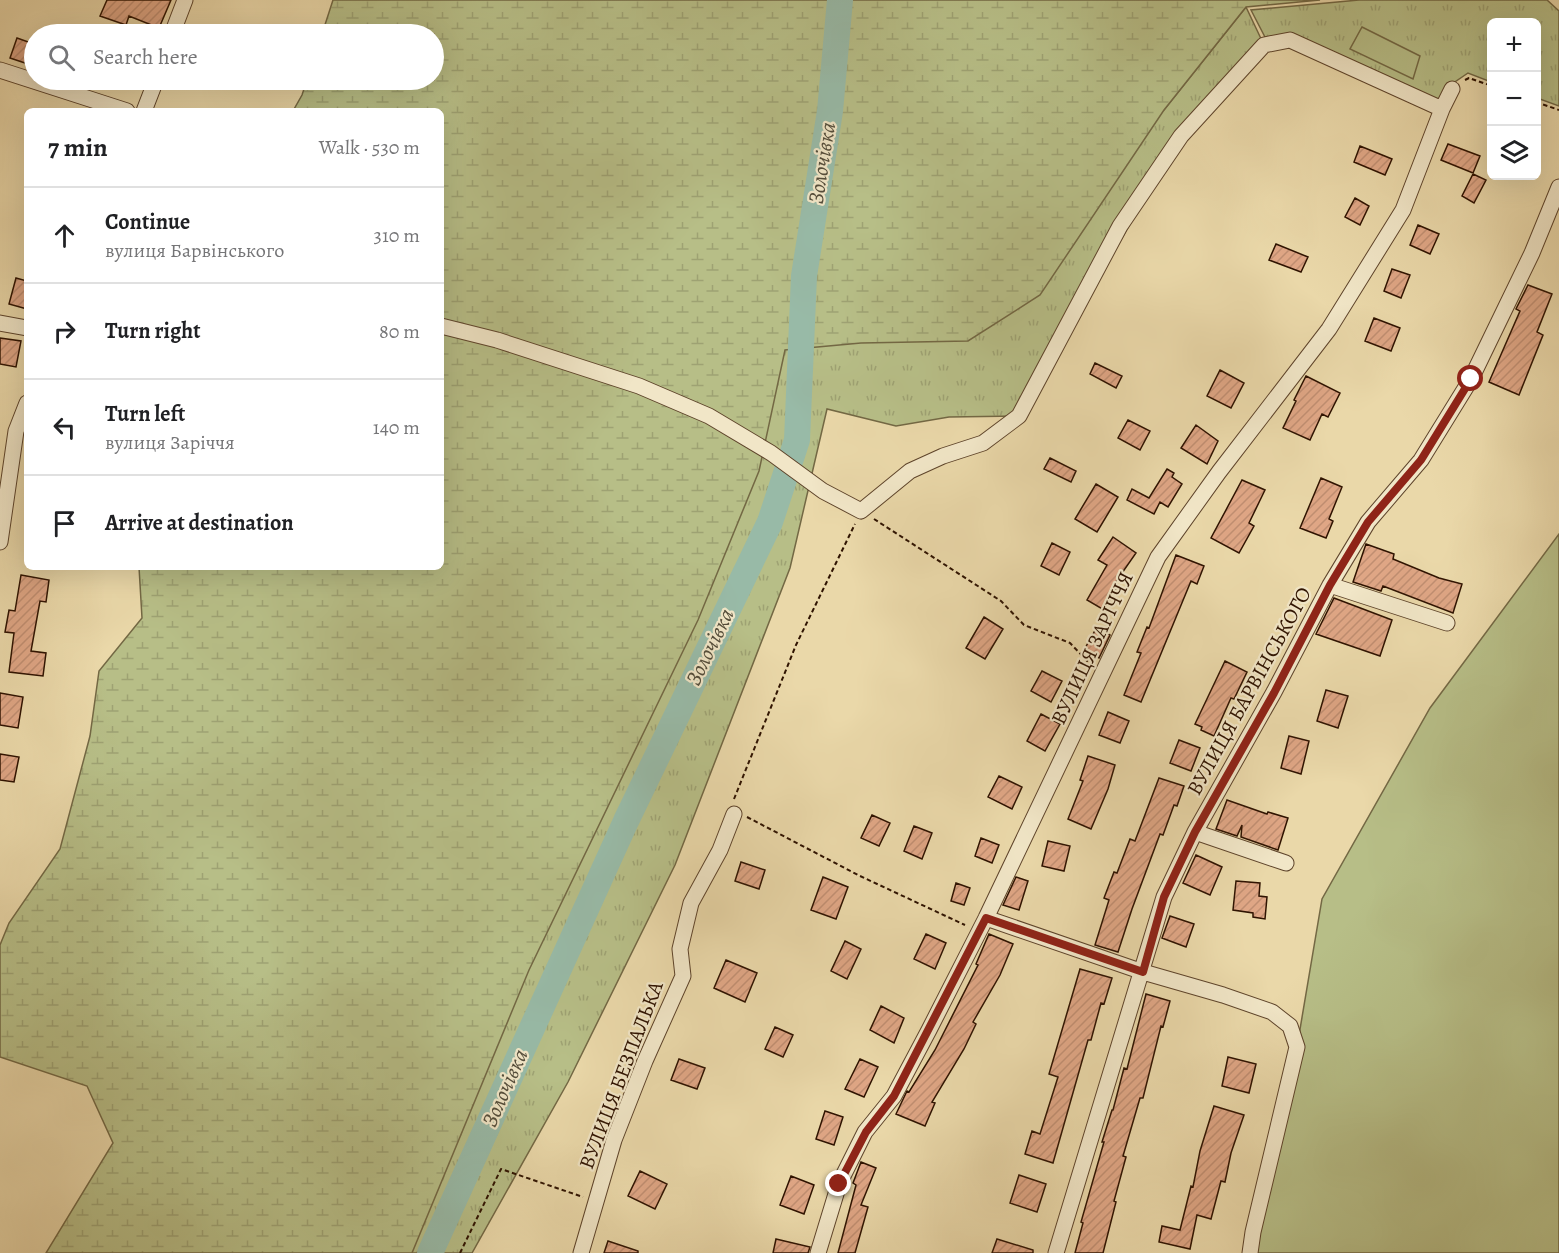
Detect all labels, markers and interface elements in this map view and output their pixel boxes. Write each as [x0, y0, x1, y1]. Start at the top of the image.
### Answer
map controls [1487, 18, 1541, 180]
button: + [1487, 18, 1541, 72]
search box [24, 24, 444, 90]
icon: search [45, 41, 78, 74]
text: Search here [93, 42, 198, 72]
button: − [1487, 72, 1541, 126]
water label: Золочівка [801, 120, 843, 206]
button: layers [1487, 126, 1541, 180]
text: 7 min [48, 130, 108, 165]
text: Walk · 530 m [319, 134, 420, 161]
text: Continue [105, 207, 190, 237]
icon: ahead [48, 219, 81, 252]
text: 310 m [374, 222, 420, 249]
text: вулиця Барвінського [105, 237, 284, 264]
icon: right [48, 315, 81, 348]
text: Turn right [105, 316, 201, 346]
text: 80 m [379, 318, 420, 345]
route start [1457, 365, 1483, 391]
text: Turn left [105, 399, 185, 429]
icon: left [48, 411, 81, 444]
text: 140 m [373, 414, 420, 441]
text: вулиця Заріччя [105, 429, 235, 456]
icon: arrive [48, 507, 81, 540]
text: Arrive at destination [105, 508, 294, 538]
street label: ВУЛИЦЯ ЗАРІЧЧЯ [1044, 567, 1140, 729]
street label: ВУЛИЦЯ БАРВІНСЬКОГО [1180, 582, 1318, 800]
water label: Золочівка [678, 603, 742, 691]
street label: ВУЛИЦЯ БЕЗПАЛЬКА [572, 976, 670, 1173]
water label: Золочівка [475, 1044, 535, 1132]
route end [825, 1170, 851, 1196]

